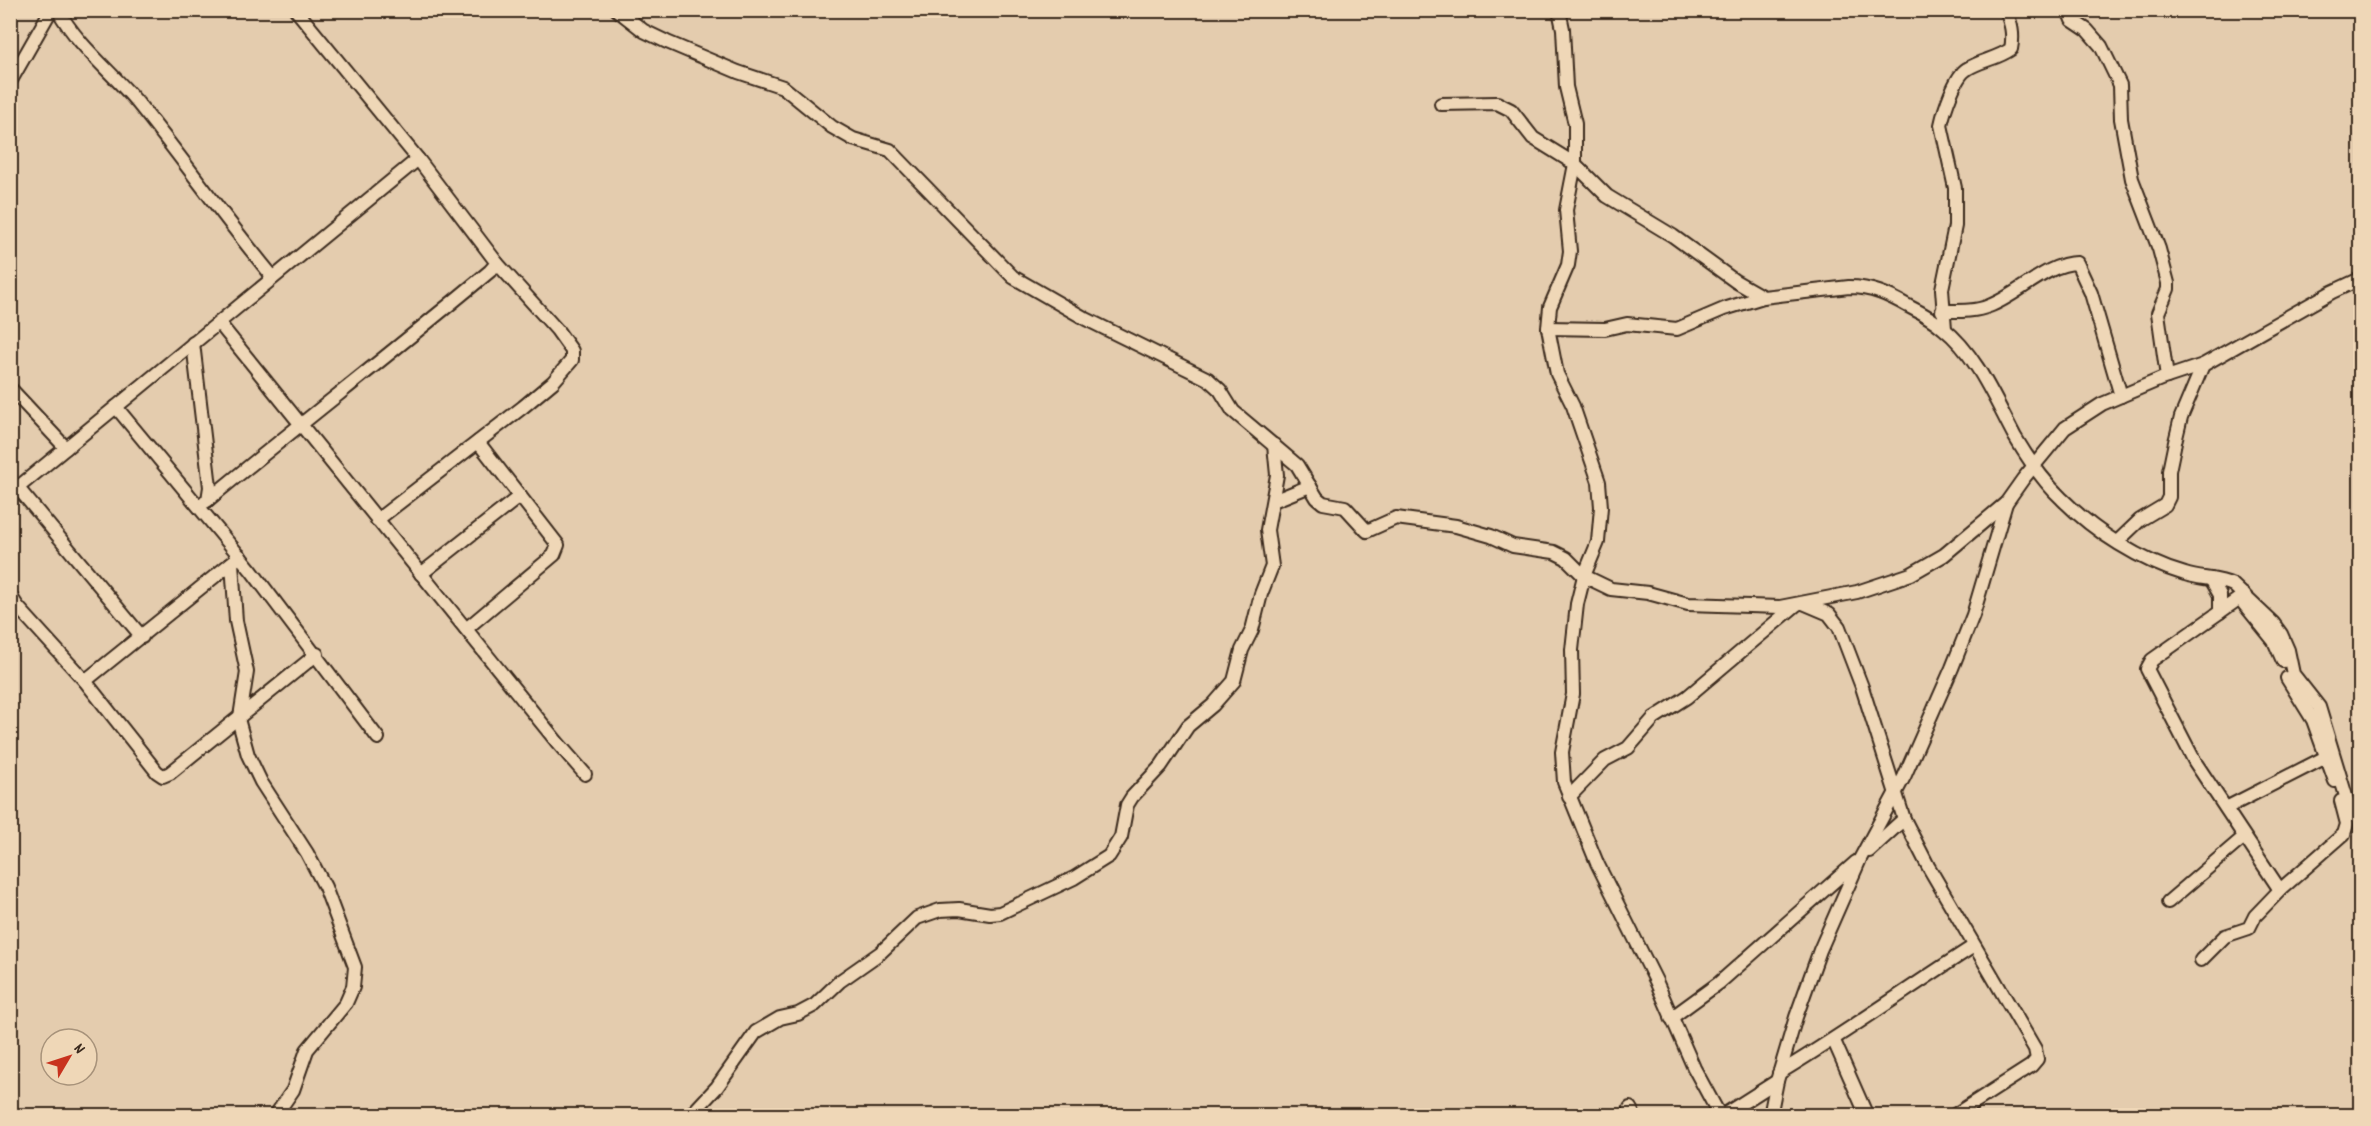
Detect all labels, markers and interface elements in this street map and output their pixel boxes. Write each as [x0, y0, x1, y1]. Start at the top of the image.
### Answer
north arrow [39, 1027, 99, 1087]
text: N [67, 1039, 90, 1060]

